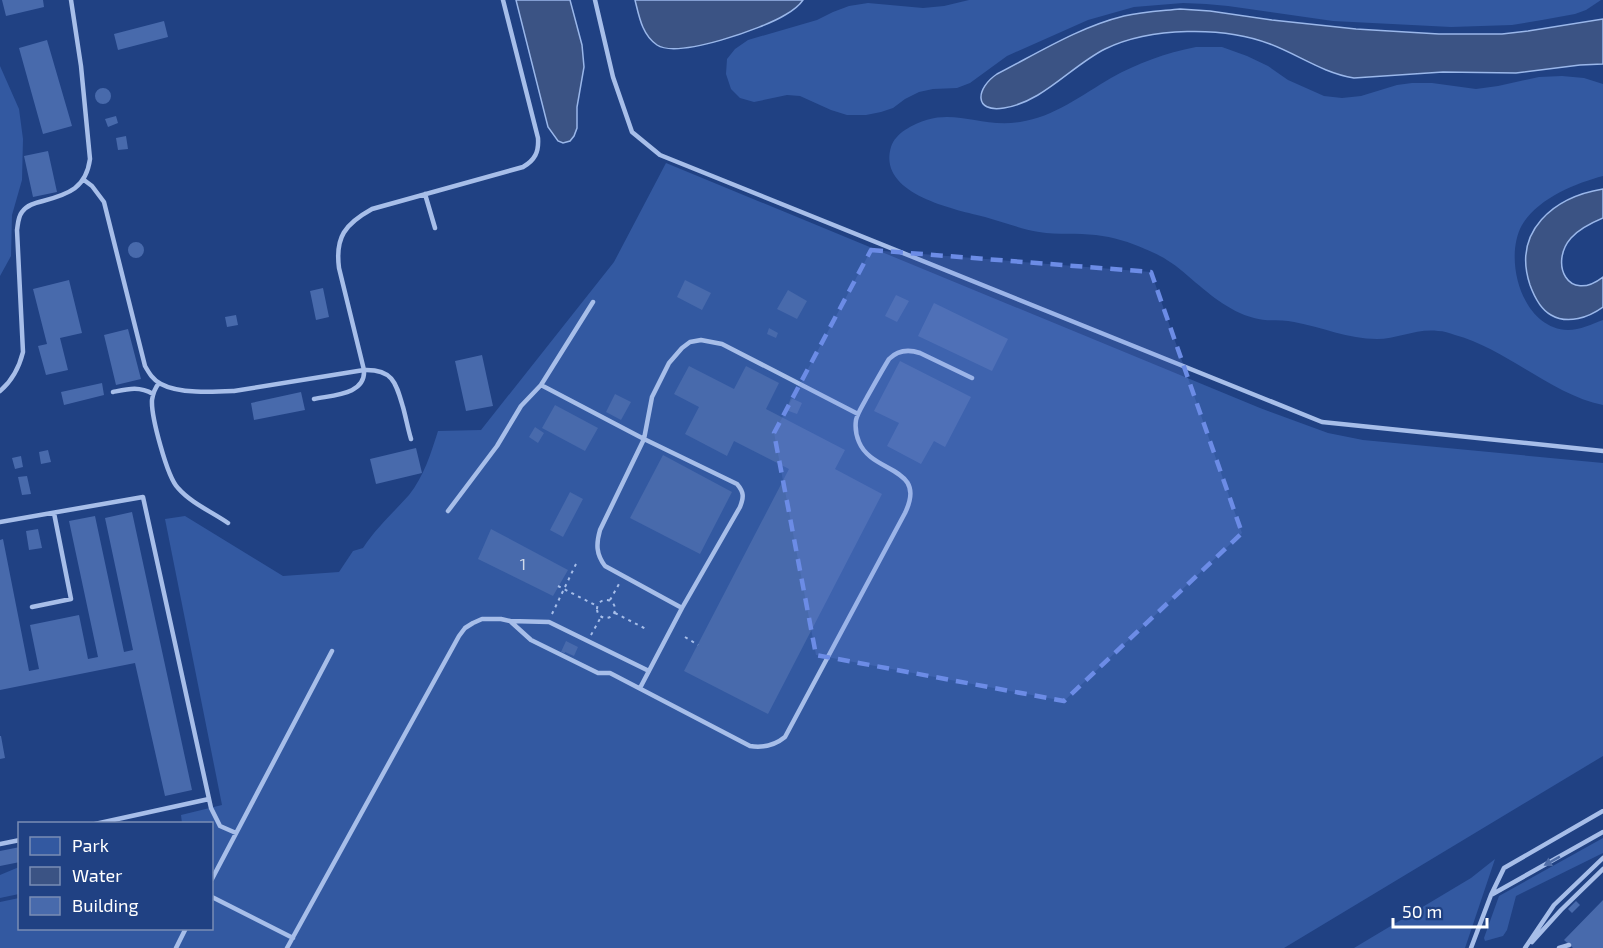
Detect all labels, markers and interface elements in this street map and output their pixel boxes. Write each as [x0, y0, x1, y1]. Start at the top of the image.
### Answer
house number: 1 [520, 554, 526, 573]
legend [18, 822, 213, 930]
text: Park [72, 834, 109, 856]
one-way arrow [1543, 856, 1560, 866]
text: Water [72, 864, 122, 886]
scale bar [1393, 891, 1488, 929]
text: Building [72, 894, 139, 916]
text: 50 m [1402, 900, 1442, 922]

